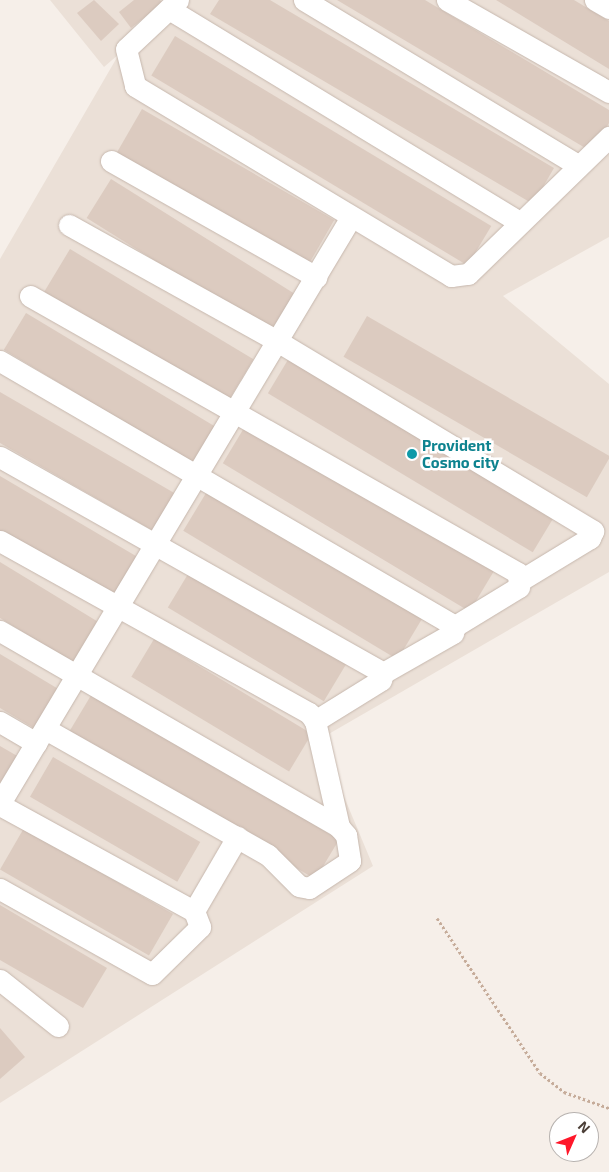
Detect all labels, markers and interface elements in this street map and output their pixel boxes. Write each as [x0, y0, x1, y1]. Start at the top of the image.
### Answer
place label: Provident Cosmo city [422, 436, 499, 471]
marker: Provident Cosmo city [406, 448, 418, 460]
north arrow [549, 1112, 599, 1162]
text: N [575, 1117, 594, 1136]

